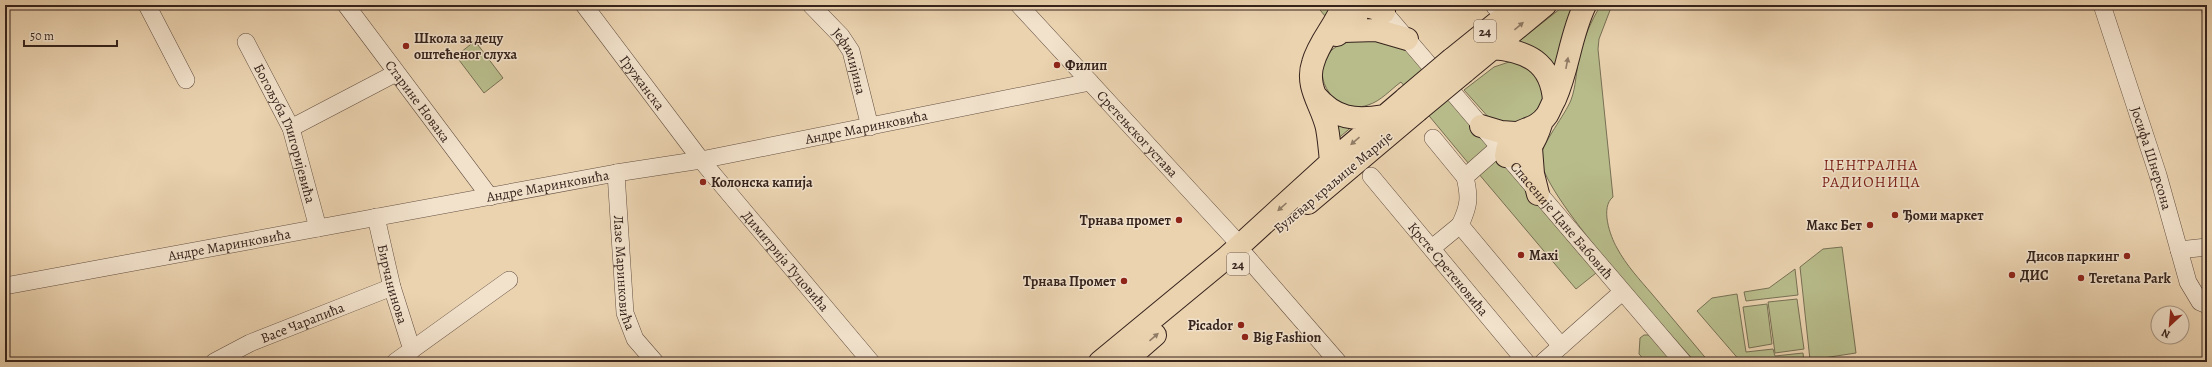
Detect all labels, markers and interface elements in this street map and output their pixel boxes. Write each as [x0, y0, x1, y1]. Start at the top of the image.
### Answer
road number: 24 [1474, 20, 1496, 42]
scale bar [24, 22, 117, 48]
one-way arrow [1513, 22, 1524, 31]
street label: Јефимијина [828, 23, 871, 97]
text: 50 m [30, 28, 54, 44]
place label: Школа за децу оштећеног слуха [414, 29, 518, 64]
marker: Школа за децу оштећеног слуха [401, 41, 411, 51]
street label: Гружанска [615, 51, 669, 115]
street label: Старине Новака [380, 56, 455, 147]
place label: Филип [1065, 56, 1107, 75]
one-way arrow [1564, 57, 1570, 70]
street label: Богољуба Глигоријевића [249, 60, 320, 206]
marker: Филип [1052, 60, 1062, 70]
street label: Сретењског устава [1092, 86, 1183, 182]
street label: Јосифа Шнерсона [2126, 104, 2176, 213]
street label: Андре Маринковића [803, 106, 930, 149]
street label: Булевар краљице Марије [1270, 127, 1397, 238]
one-way arrow [1350, 137, 1360, 146]
district label: ЦЕНТРАЛНА РАДИОНИЦА [1821, 155, 1921, 192]
street label: Спасеније Цане Бабовић [1506, 157, 1618, 284]
street label: Андре Маринковића [484, 165, 611, 207]
place label: Колонска капија [711, 173, 813, 192]
marker: Колонска капија [698, 177, 708, 187]
one-way arrow [1276, 202, 1287, 211]
place label: Ђоми маркет [1903, 206, 1984, 225]
street label: Димитрија Туцовића [738, 207, 834, 316]
marker: Ђоми маркет [1890, 210, 1900, 220]
place label: Трнава промет [1080, 211, 1172, 230]
street label: Лазе Маринковића [609, 215, 640, 333]
marker: Трнава промет [1174, 215, 1184, 225]
place label: Макс Бет [1806, 216, 1863, 235]
street label: Крсте Сретеновића [1403, 218, 1493, 321]
marker: Макс Бет [1865, 220, 1875, 230]
street label: Андре Маринковића [165, 224, 293, 266]
street label: Бирчанинова [373, 242, 412, 327]
place label: Maxi [1529, 246, 1558, 265]
place label: Дисов паркинг [2026, 247, 2119, 266]
marker: Maxi [1516, 250, 1526, 260]
marker: Дисов паркинг [2122, 251, 2132, 261]
road number: 24 [1227, 253, 1249, 275]
place label: ДИС [2020, 266, 2049, 285]
place label: Teretana Park [2089, 269, 2171, 288]
marker: ДИС [2007, 270, 2017, 280]
place label: Трнава Промет [1023, 272, 1117, 291]
marker: Teretana Park [2076, 273, 2086, 283]
marker: Трнава Промет [1119, 276, 1129, 286]
street label: Васе Чарапића [258, 298, 348, 348]
north arrow [2150, 305, 2190, 345]
place label: Picador [1188, 316, 1233, 335]
marker: Picador [1236, 320, 1246, 330]
text: N [2159, 325, 2173, 342]
place label: Big Fashion [1253, 328, 1322, 347]
one-way arrow [1149, 332, 1159, 341]
marker: Big Fashion [1240, 332, 1250, 342]

